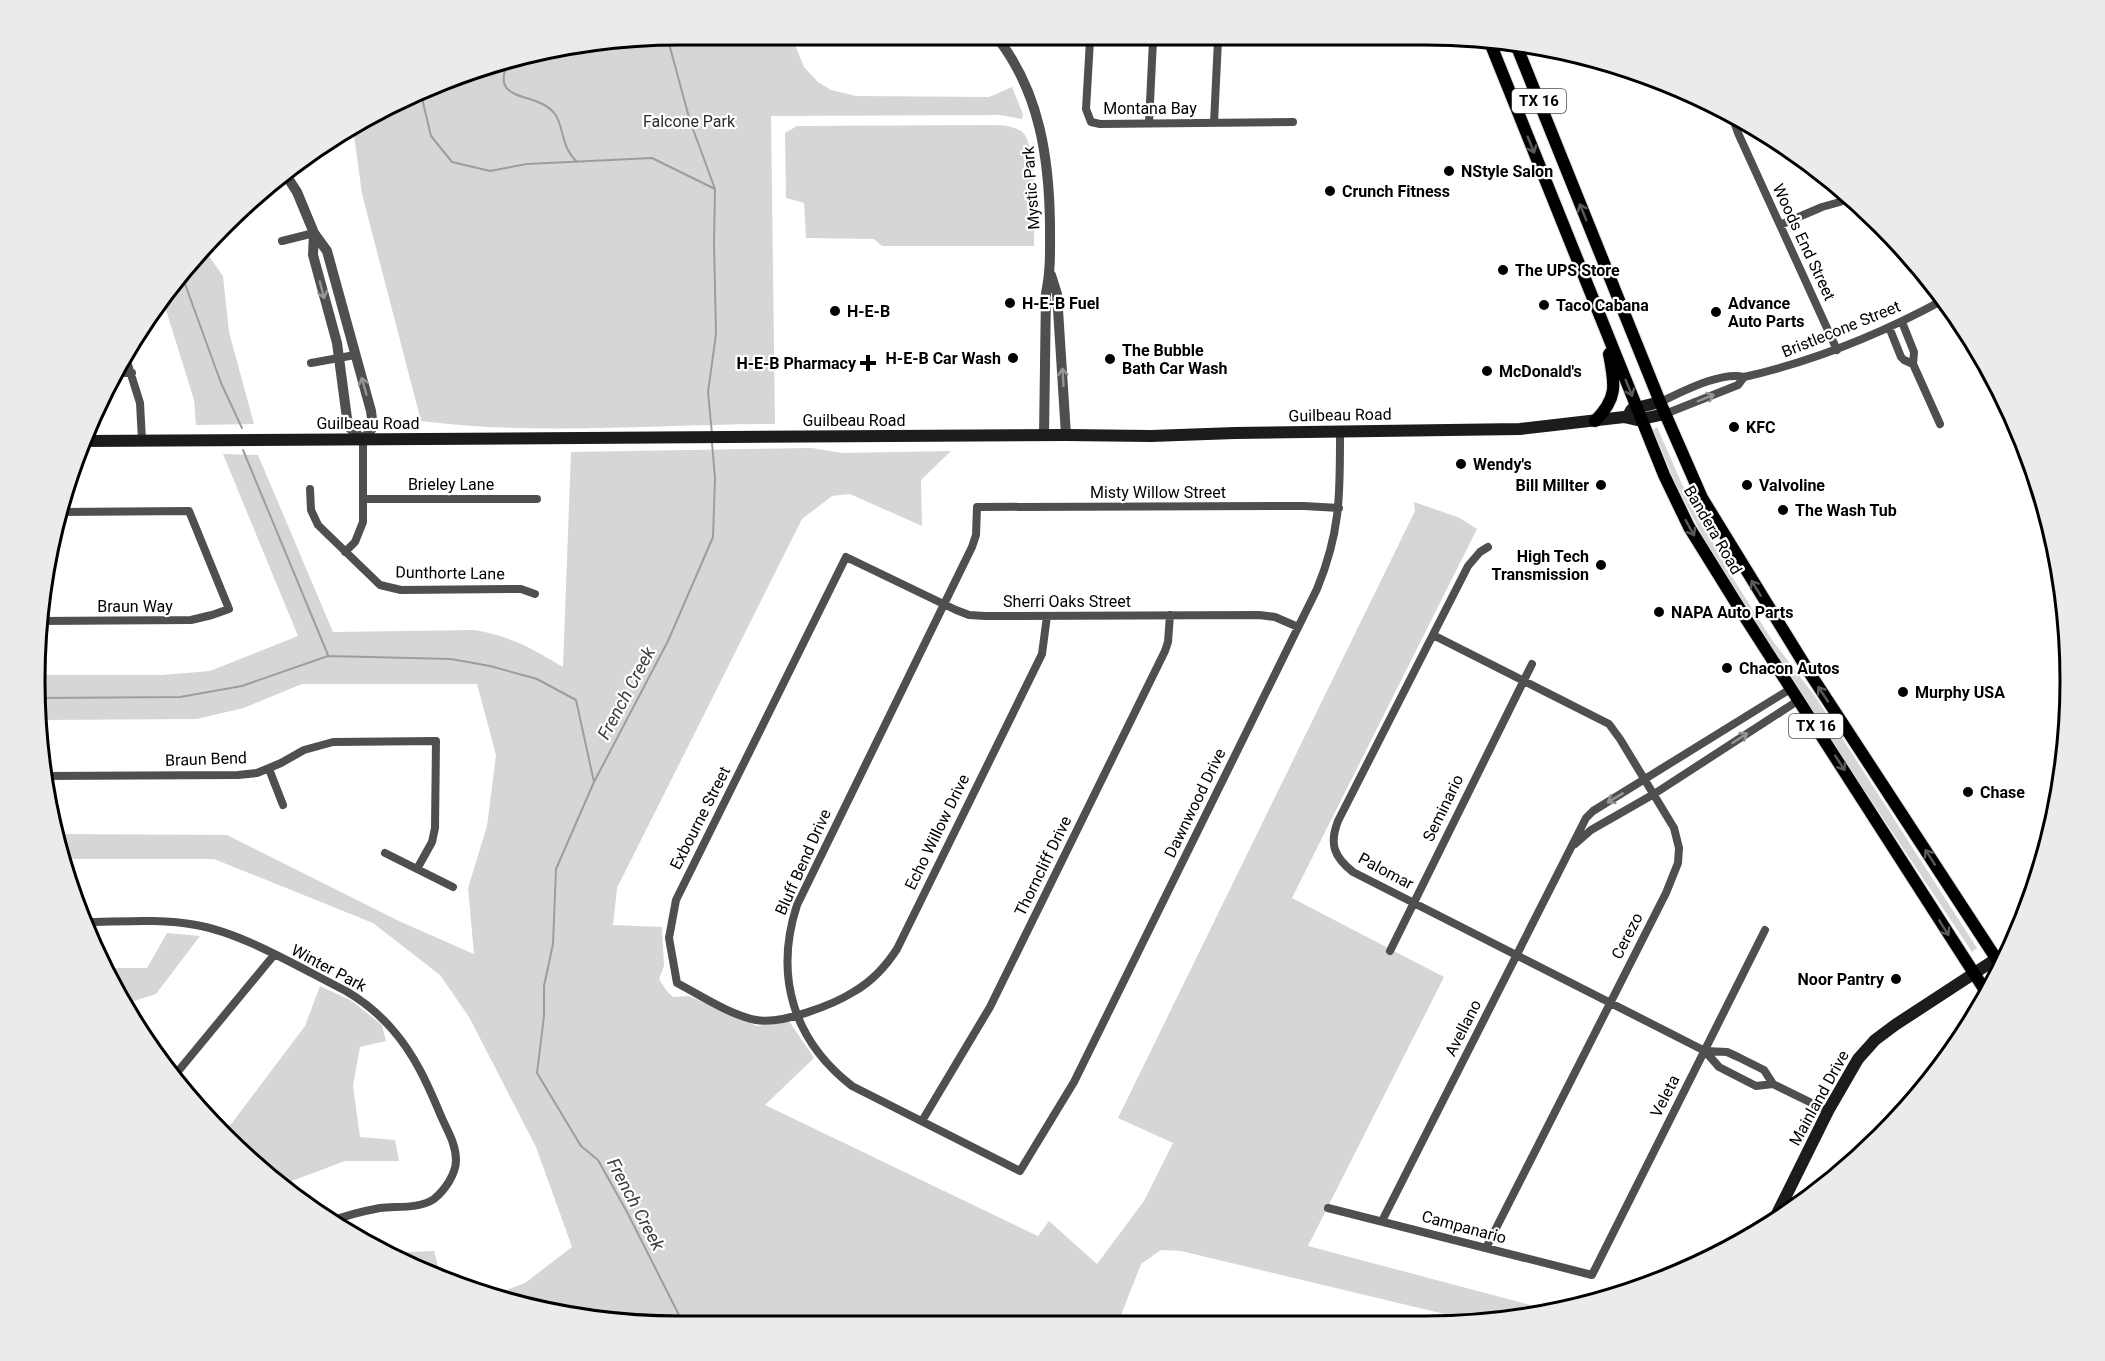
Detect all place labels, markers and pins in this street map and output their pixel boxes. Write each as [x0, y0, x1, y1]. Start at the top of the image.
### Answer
place label: NStyle Salon [1461, 162, 1553, 181]
marker: NStyle Salon [1442, 164, 1456, 178]
place label: Crunch Fitness [1342, 182, 1450, 201]
marker: Crunch Fitness [1323, 184, 1337, 198]
place label: The UPS Store [1515, 261, 1620, 280]
marker: The UPS Store [1496, 263, 1510, 277]
place label: H-E-B Fuel [1022, 294, 1100, 313]
place label: Advance Auto Parts [1728, 294, 1805, 331]
marker: H-E-B Fuel [1003, 296, 1017, 310]
place label: Taco Cabana [1556, 296, 1649, 315]
marker: Taco Cabana [1537, 298, 1551, 312]
place label: H-E-B [847, 302, 890, 321]
marker: H-E-B [828, 304, 842, 318]
marker: Advance Auto Parts [1709, 305, 1723, 319]
place label: The Bubble Bath Car Wash [1122, 341, 1228, 378]
place label: H-E-B Car Wash [886, 349, 1001, 368]
marker: H-E-B Car Wash [1006, 351, 1020, 365]
marker: The Bubble Bath Car Wash [1103, 352, 1117, 366]
place label: H-E-B Pharmacy [736, 354, 857, 373]
marker: H-E-B Pharmacy [861, 356, 875, 370]
place label: McDonald's [1499, 362, 1582, 381]
marker: McDonald's [1480, 364, 1494, 378]
place label: KFC [1746, 418, 1775, 437]
marker: KFC [1727, 420, 1741, 434]
place label: Wendy's [1473, 455, 1532, 474]
marker: Wendy's [1454, 457, 1468, 471]
place label: Bill Millter [1515, 476, 1589, 495]
place label: Valvoline [1759, 476, 1825, 495]
marker: Bill Millter [1594, 478, 1608, 492]
marker: Valvoline [1740, 478, 1754, 492]
place label: The Wash Tub [1795, 501, 1897, 520]
marker: The Wash Tub [1776, 503, 1790, 517]
place label: High Tech Transmission [1492, 547, 1589, 584]
marker: High Tech Transmission [1594, 558, 1608, 572]
place label: NAPA Auto Parts [1671, 603, 1793, 622]
marker: NAPA Auto Parts [1652, 605, 1666, 619]
place label: Chacon Autos [1739, 659, 1839, 678]
marker: Chacon Autos [1720, 661, 1734, 675]
place label: Murphy USA [1915, 683, 2005, 702]
marker: Murphy USA [1896, 685, 1910, 699]
place label: Chase [1980, 783, 2025, 802]
marker: Chase [1961, 785, 1975, 799]
place label: Noor Pantry [1798, 970, 1885, 989]
marker: Noor Pantry [1889, 972, 1903, 986]

